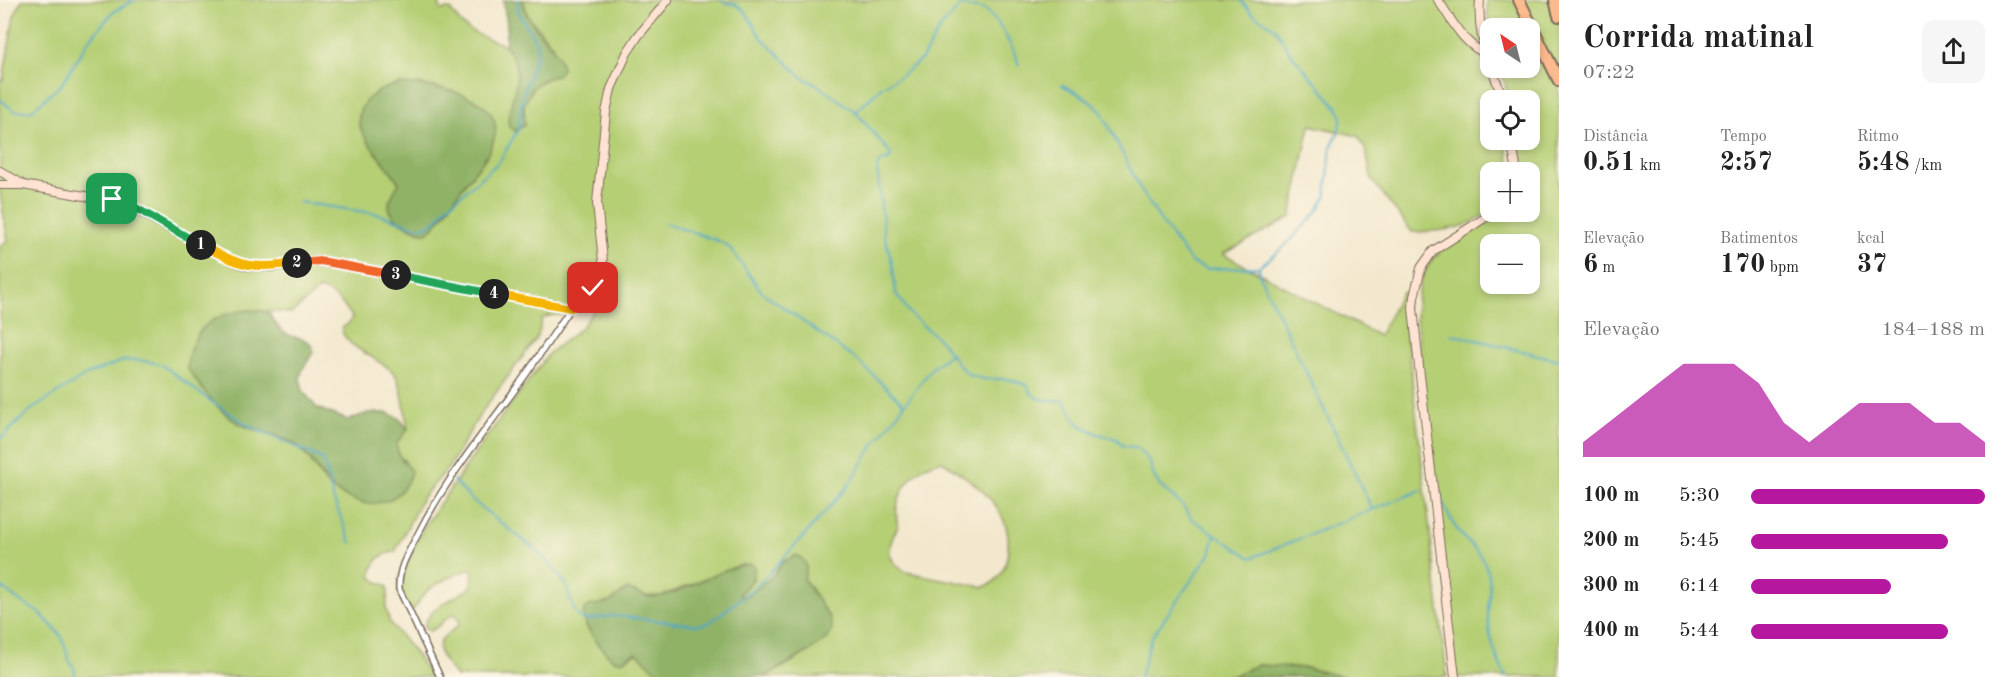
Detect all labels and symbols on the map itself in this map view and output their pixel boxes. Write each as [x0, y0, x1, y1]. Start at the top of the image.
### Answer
north arrow [1480, 18, 1540, 78]
pin [86, 173, 137, 224]
pin: 1 [186, 230, 216, 260]
pin: 2 [282, 248, 312, 278]
pin: 3 [381, 260, 411, 290]
pin [567, 262, 618, 313]
pin: 4 [479, 279, 509, 309]

